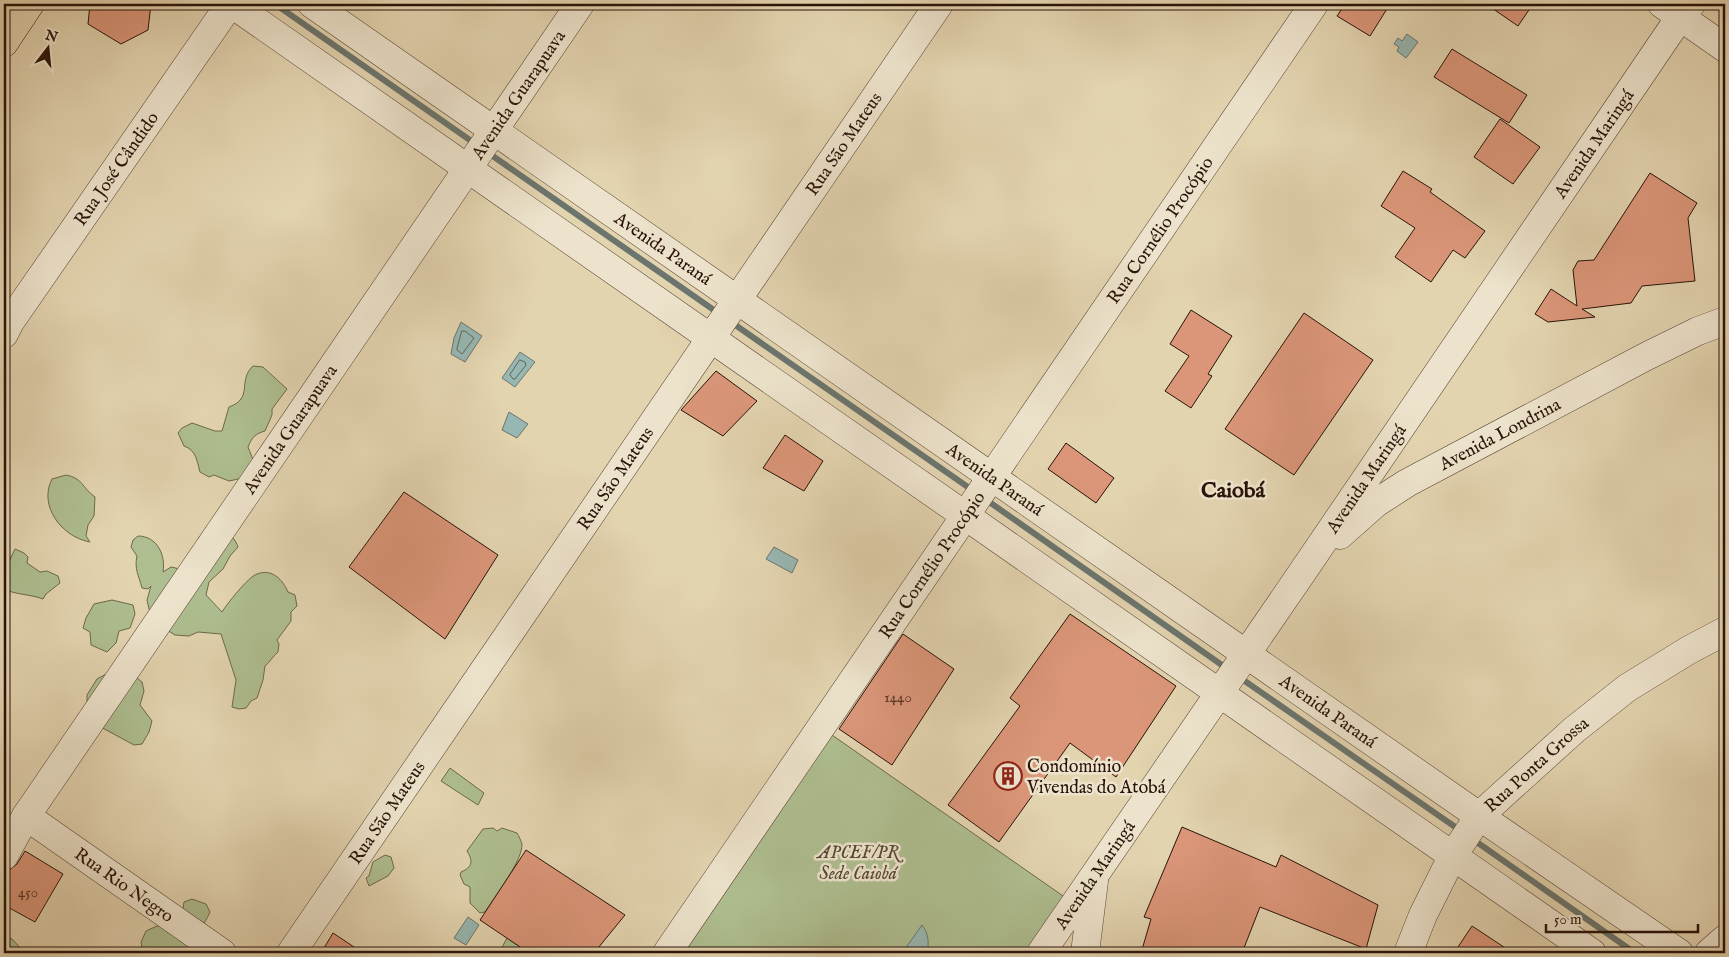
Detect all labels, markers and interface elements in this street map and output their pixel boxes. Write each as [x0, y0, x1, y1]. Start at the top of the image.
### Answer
north arrow [22, 22, 72, 72]
text: N [42, 26, 60, 47]
street label: Avenida Guarapuava [467, 26, 572, 165]
street label: Avenida Maringá [1549, 85, 1640, 204]
street label: Rua São Mateus [801, 88, 888, 201]
street label: Rua José Cândido [70, 108, 165, 231]
street label: Rua Cornélio Procópio [1103, 153, 1220, 309]
street label: Avenida Paraná [609, 207, 716, 292]
street label: Avenida Guarapuava [238, 361, 344, 500]
street label: Avenida Londrina [1435, 394, 1565, 477]
street label: Avenida Maringá [1321, 420, 1413, 539]
street label: Rua São Mateus [573, 423, 660, 535]
street label: Avenida Paraná [940, 438, 1047, 522]
district label: Caiobá [1201, 477, 1266, 505]
street label: Rua Cornélio Procópio [875, 487, 991, 644]
street label: Avenida Paraná [1273, 670, 1381, 754]
house number: 1440 [884, 688, 912, 707]
street label: Rua Ponta Grossa [1480, 712, 1594, 818]
place label: Condomínio Vivendas do Atobá [1026, 756, 1166, 800]
street label: Rua São Mateus [345, 757, 431, 870]
building icon: Condomínio Vivendas do Atobá [993, 761, 1023, 791]
street label: Avenida Maringá [1050, 817, 1142, 935]
park label: APCEF/PR Sede Caiobá [816, 842, 904, 886]
street label: Rua Rio Negro [69, 843, 178, 929]
house number: 450 [18, 883, 38, 902]
scale bar [1546, 902, 1699, 934]
text: 50 m [1554, 910, 1582, 929]

